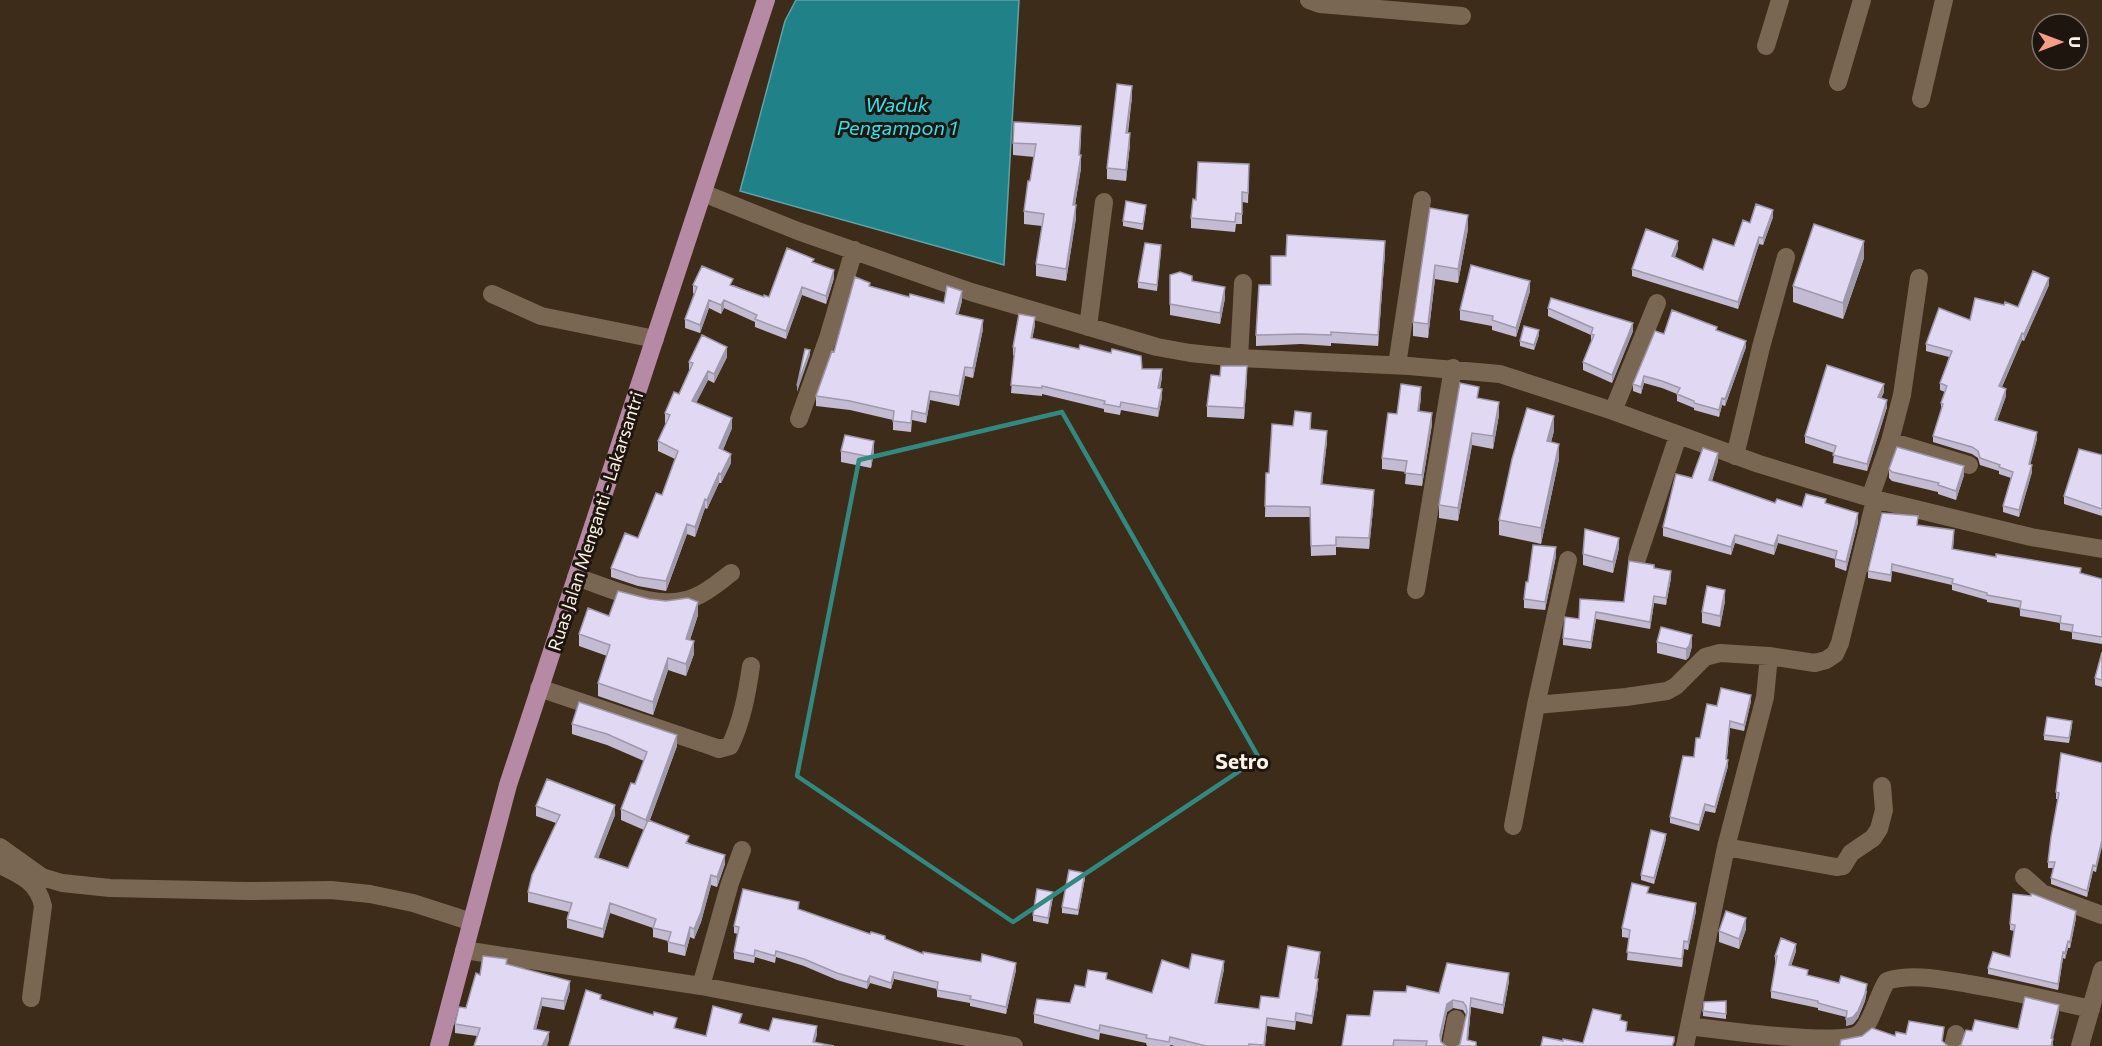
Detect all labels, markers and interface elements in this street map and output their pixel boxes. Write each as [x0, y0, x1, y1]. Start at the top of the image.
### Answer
north arrow [2030, 12, 2090, 72]
text: U [2066, 36, 2085, 48]
water label: Waduk Pengampon 1 [837, 92, 958, 139]
street label: Ruas Jalan Menganti - Lakarsantri [543, 389, 647, 653]
district label: Setro [1215, 748, 1269, 773]

